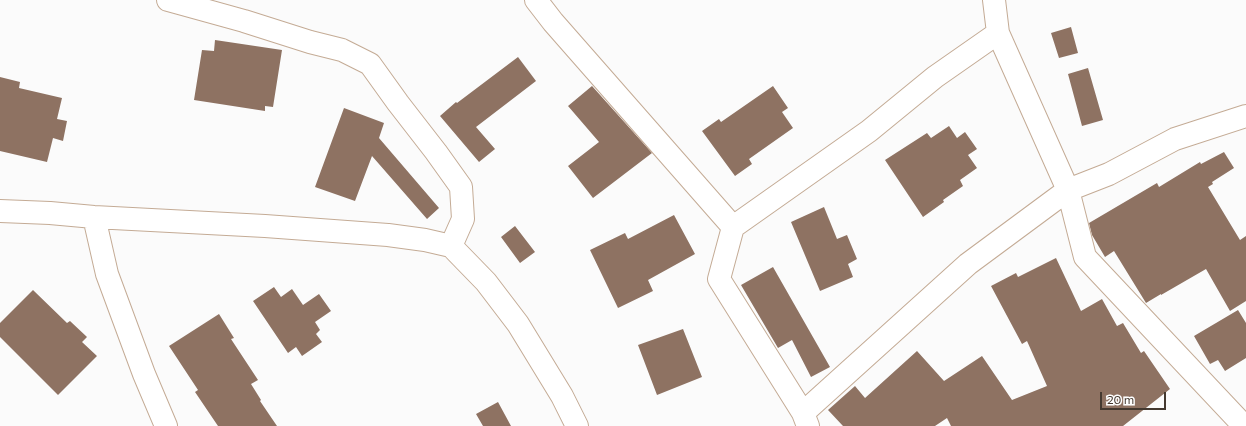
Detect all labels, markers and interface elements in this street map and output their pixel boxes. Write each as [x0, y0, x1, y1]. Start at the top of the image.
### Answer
scale bar [1102, 384, 1168, 410]
text: 20 m [1107, 392, 1134, 406]

